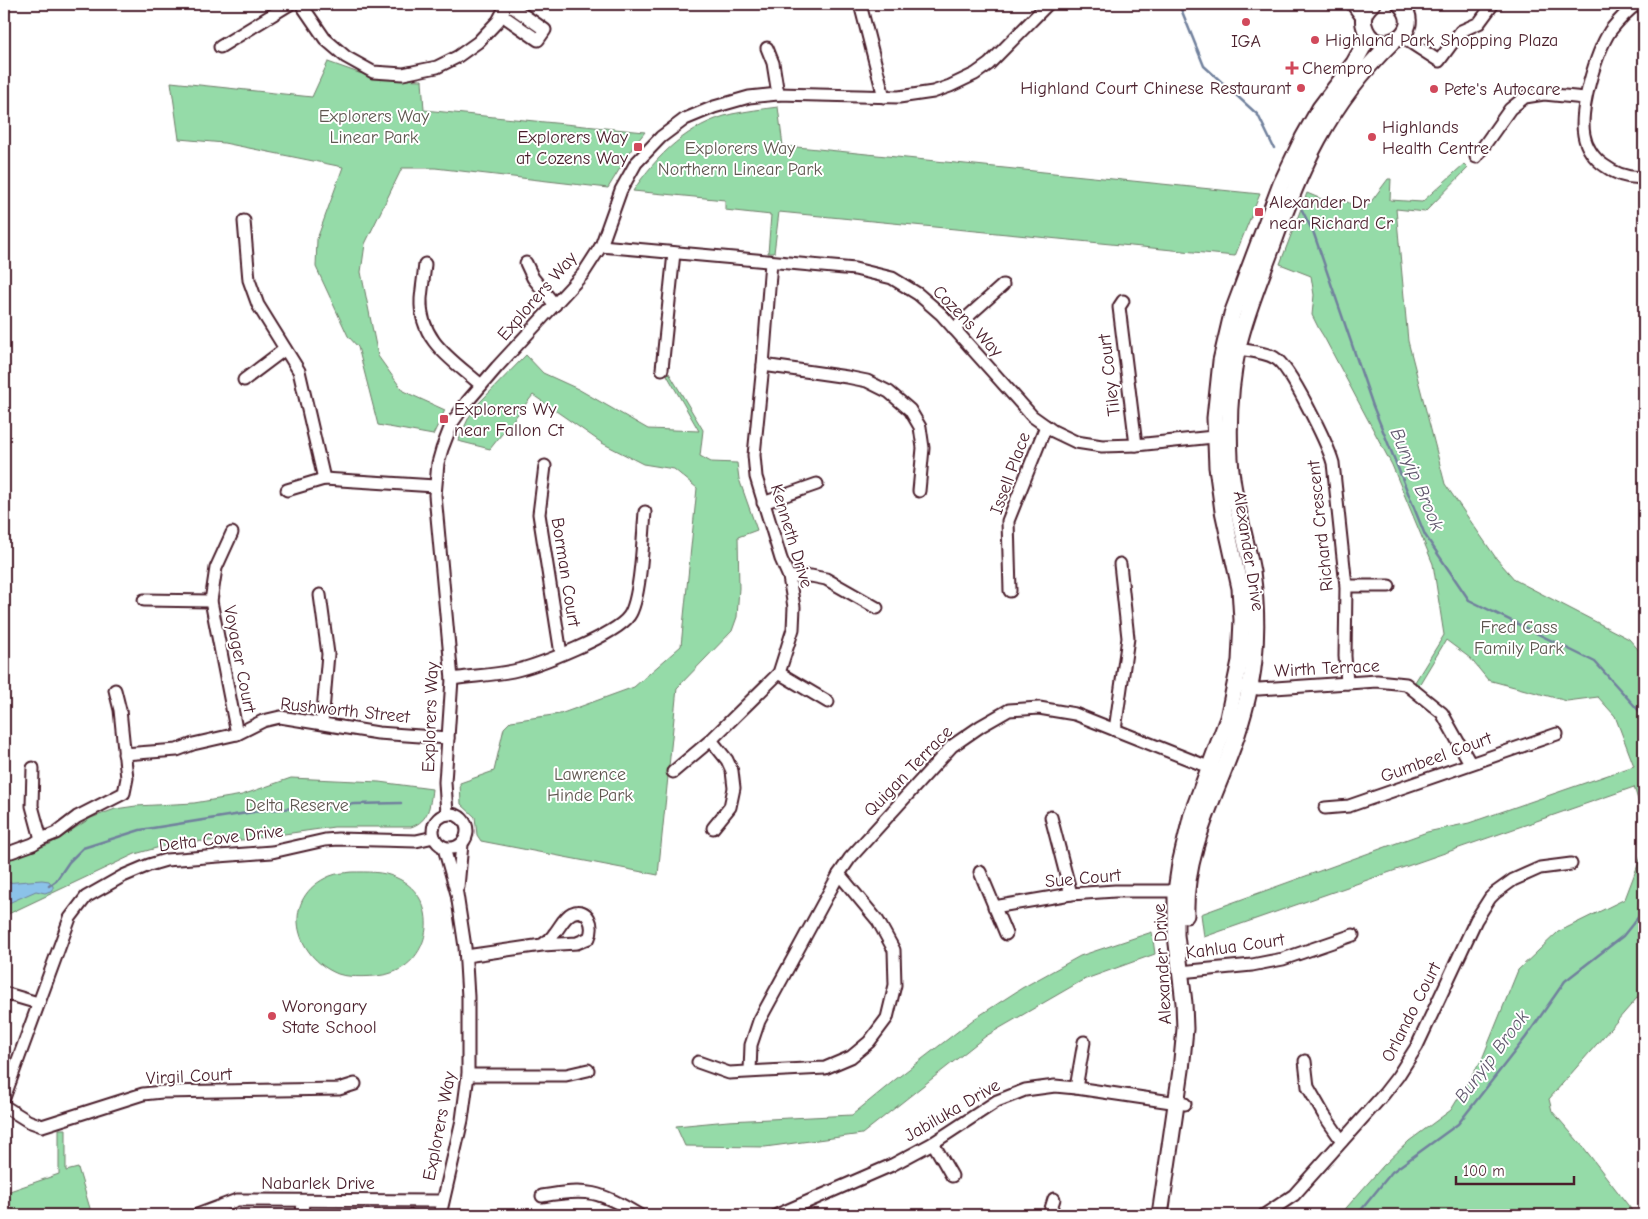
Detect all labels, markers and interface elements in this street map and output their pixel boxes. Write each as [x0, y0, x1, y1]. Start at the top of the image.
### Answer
marker: IGA [1240, 16, 1252, 28]
place label: Highland Park Shopping Plaza [1325, 30, 1558, 51]
place label: IGA [1231, 31, 1261, 52]
marker: Highland Park Shopping Plaza [1309, 34, 1321, 46]
place label: Chempro [1302, 58, 1373, 79]
marker: Chempro [1286, 62, 1298, 74]
place label: Highland Court Chinese Restaurant [1020, 78, 1292, 99]
place label: Pete's Autocare [1444, 79, 1561, 100]
marker: Highland Court Chinese Restaurant [1295, 82, 1307, 94]
marker: Pete's Autocare [1428, 83, 1440, 95]
park label: Explorers Way Linear Park [319, 106, 430, 148]
place label: Highlands Health Centre [1382, 117, 1489, 159]
place label: Explorers Way at Cozens Way [516, 127, 629, 169]
marker: Highlands Health Centre [1366, 131, 1378, 143]
park label: Explorers Way Northern Linear Park [658, 138, 822, 180]
marker: Explorers Way at Cozens Way [632, 141, 644, 153]
place label: Alexander Dr near Richard Cr [1269, 192, 1394, 234]
marker: Alexander Dr near Richard Cr [1253, 206, 1265, 218]
street label: Explorers Way [493, 247, 582, 345]
street label: Cozens Way [928, 281, 1008, 362]
street label: Tiley Court [1094, 332, 1125, 417]
place label: Explorers Wy near Fallon Ct [454, 399, 564, 441]
marker: Explorers Wy near Fallon Ct [438, 413, 450, 425]
water label: Bunyip Brook [1386, 425, 1449, 535]
street label: Issell Place [986, 429, 1035, 517]
street label: Richard Crescent [1303, 459, 1338, 593]
street label: Kenneth Drive [766, 482, 817, 591]
street label: Alexander Drive [1229, 490, 1268, 613]
street label: Borman Court [547, 516, 585, 629]
street label: Voyager Court [219, 604, 260, 715]
park label: Fred Cass Family Park [1474, 617, 1564, 659]
street label: Wirth Terrace [1274, 655, 1380, 682]
street label: Explorers Way [418, 660, 443, 773]
street label: Rushworth Street [279, 693, 412, 728]
street label: Quigan Terrace [860, 721, 957, 821]
street label: Gumbeel Court [1378, 727, 1495, 787]
park label: Lawrence Hinde Park [547, 764, 633, 806]
park label: Delta Reserve [245, 795, 349, 816]
street label: Delta Cove Drive [157, 820, 285, 857]
street label: Sue Court [1044, 865, 1123, 892]
street label: Alexander Drive [1149, 903, 1176, 1025]
street label: Kahlua Court [1184, 929, 1287, 964]
street label: Orlando Court [1377, 958, 1446, 1066]
place label: Worongary State School [282, 996, 377, 1038]
water label: Bunyip Brook [1450, 1006, 1534, 1107]
marker: Worongary State School [266, 1010, 278, 1022]
street label: Virgil Court [146, 1064, 233, 1089]
street label: Explorers Way [419, 1069, 461, 1182]
street label: Jabiluka Drive [901, 1075, 1004, 1146]
scale bar [1456, 1154, 1573, 1186]
text: 100 m [1463, 1162, 1505, 1180]
street label: Nabarlek Drive [261, 1173, 375, 1194]

